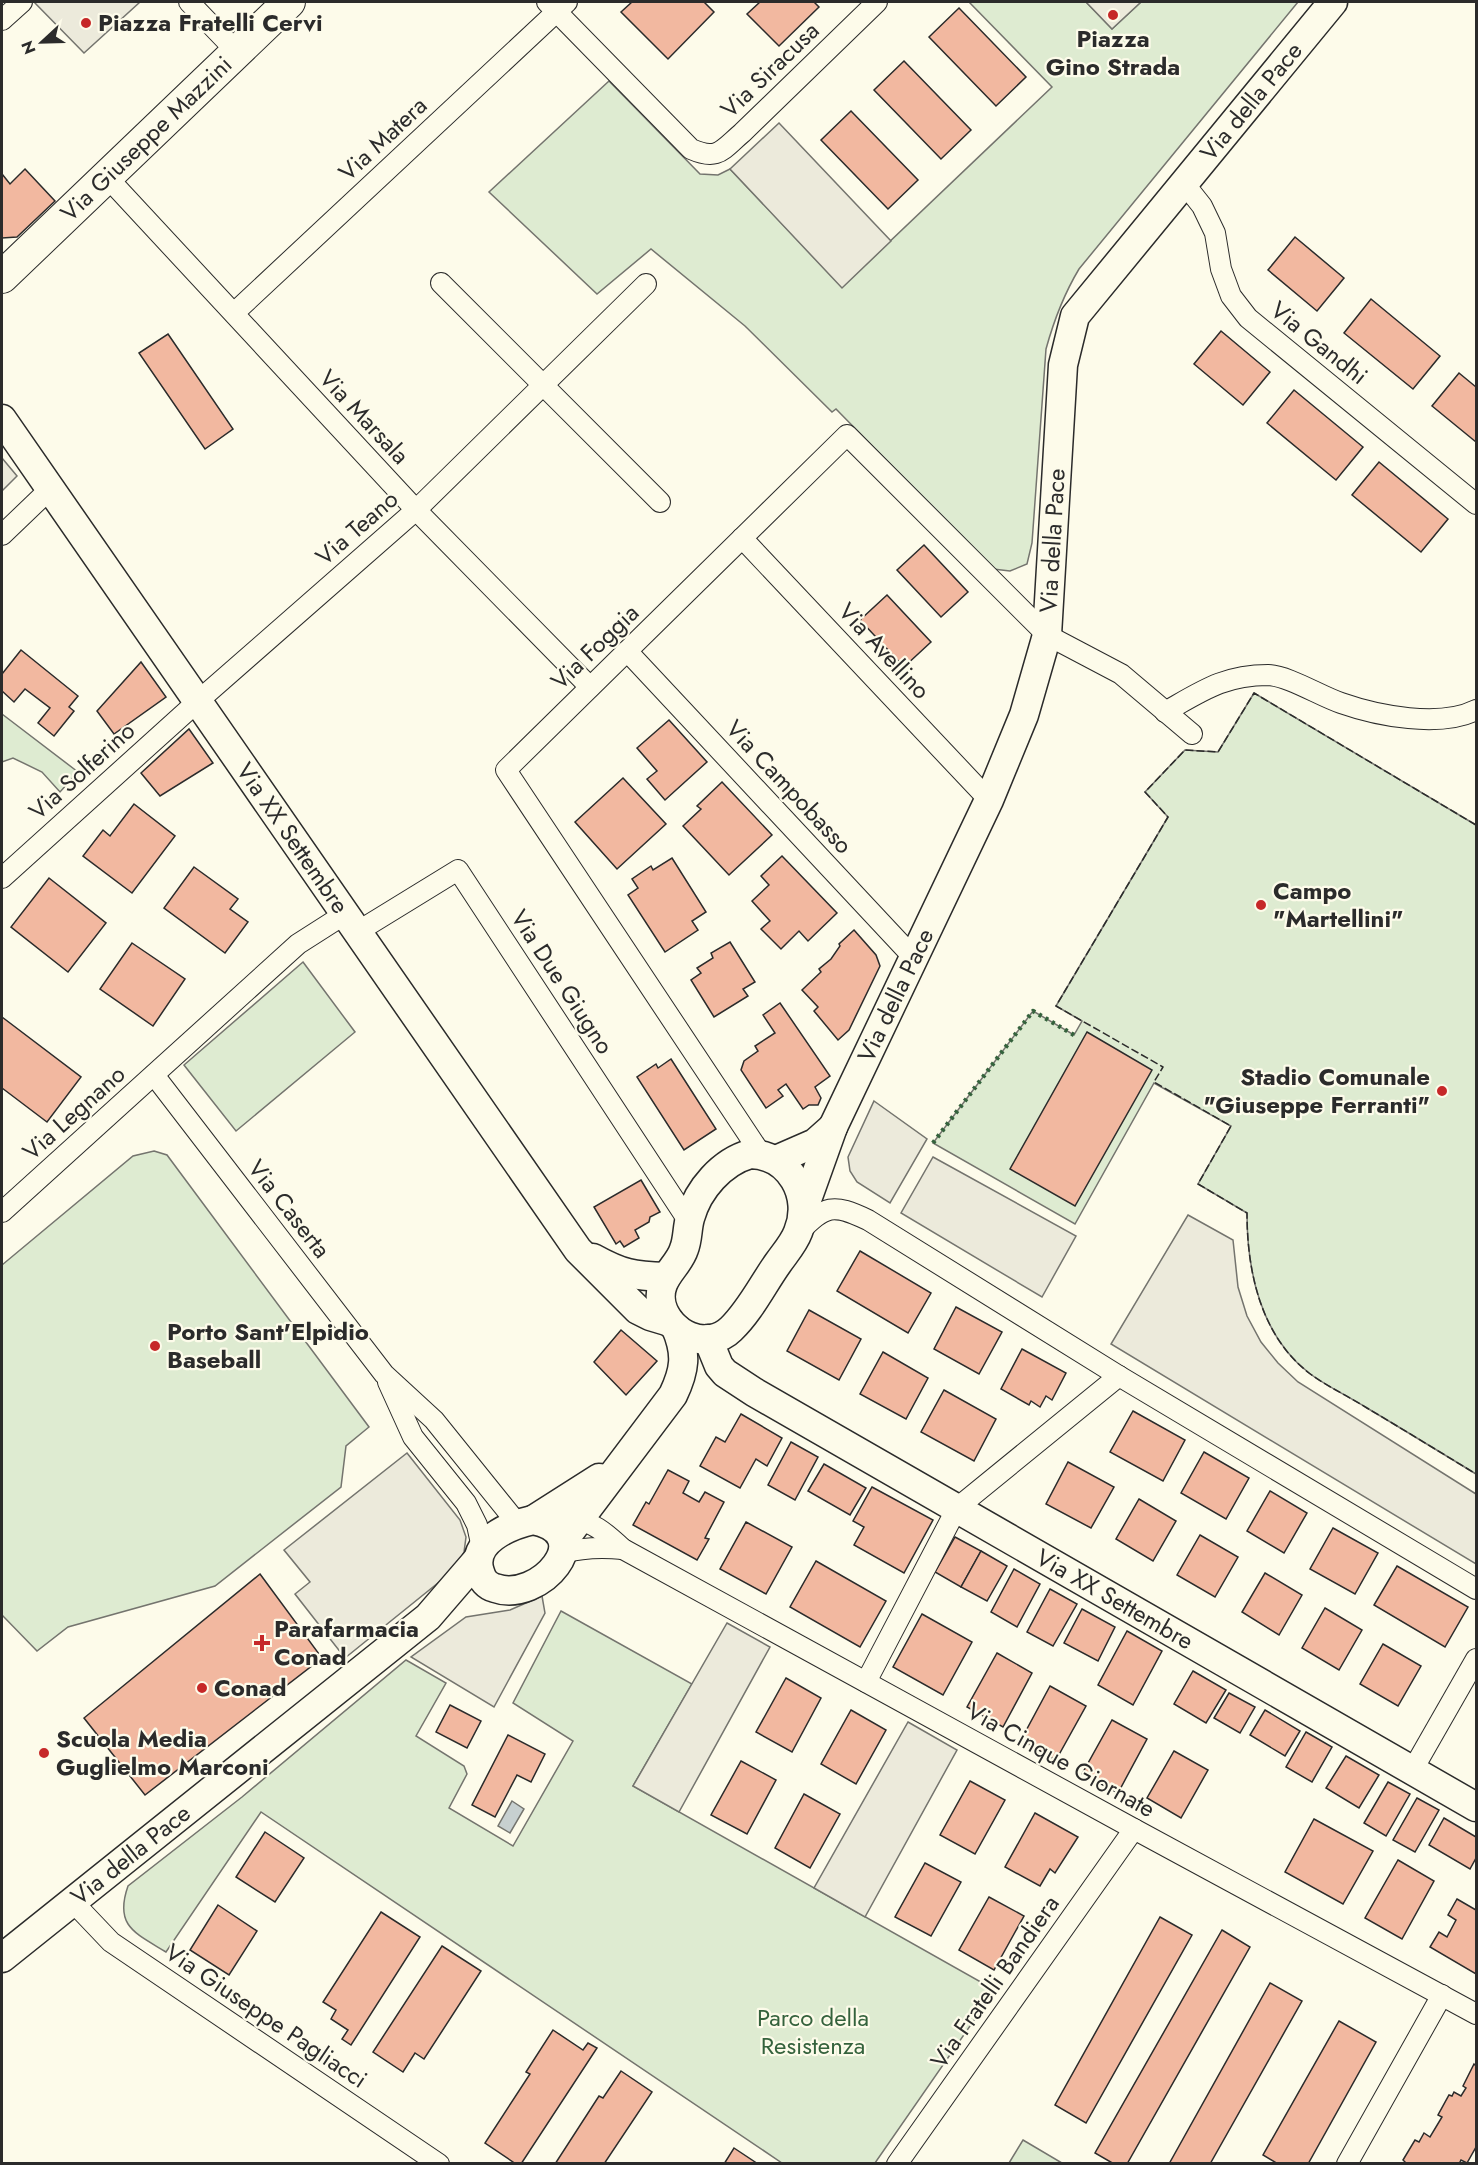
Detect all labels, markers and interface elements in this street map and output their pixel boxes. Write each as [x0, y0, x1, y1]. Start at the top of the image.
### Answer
place label: Piazza Fratelli Cervi [98, 5, 323, 40]
marker: Piazza Gino Strada [1106, 8, 1120, 22]
north arrow [12, 12, 72, 72]
street label: Via Siracusa [712, 14, 827, 126]
marker: Piazza Fratelli Cervi [79, 16, 93, 30]
place label: Piazza Gino Strada [1046, 21, 1180, 84]
street label: Via della Pace [1191, 34, 1310, 168]
text: N [16, 37, 42, 58]
street label: Via Giuseppe Mazzini [52, 47, 240, 229]
street label: Via Matera [331, 88, 435, 189]
street label: Via Gandhi [1263, 292, 1375, 393]
street label: Via Marsala [311, 361, 418, 472]
street label: Via della Pace [1030, 467, 1074, 614]
street label: Via Teano [308, 482, 406, 573]
street label: Via Avellino [830, 594, 938, 707]
street label: Via Foggia [543, 596, 647, 698]
street label: Via Campobasso [718, 712, 861, 861]
street label: Via Solferino [21, 713, 142, 828]
street label: Via XX Settembre [228, 755, 358, 920]
place label: Campo "Martellini" [1273, 873, 1403, 936]
marker: Campo "Martellini" [1254, 898, 1268, 912]
street label: Via Due Giugno [502, 903, 622, 1061]
street label: Via della Pace [848, 922, 942, 1068]
street label: Via Legnano [15, 1057, 133, 1168]
place label: Stadio Comunale "Giuseppe Ferranti" [1204, 1059, 1430, 1122]
marker: Stadio Comunale "Giuseppe Ferranti" [1435, 1084, 1449, 1098]
street label: Via Caserta [240, 1152, 339, 1265]
place label: Porto Sant'Elpidio Baseball [167, 1314, 369, 1377]
marker: Porto Sant'Elpidio Baseball [148, 1339, 162, 1353]
street label: Via XX Settembre [1030, 1540, 1200, 1658]
place label: Parafarmacia Conad [274, 1611, 419, 1674]
marker: Parafarmacia Conad [255, 1636, 269, 1650]
place label: Conad [214, 1670, 287, 1705]
marker: Conad [195, 1681, 209, 1695]
street label: Via Cinque Giornate [961, 1693, 1162, 1826]
place label: Scuola Media Guglielmo Marconi [56, 1721, 269, 1784]
marker: Scuola Media Guglielmo Marconi [37, 1746, 51, 1760]
street label: Via della Pace [63, 1796, 198, 1913]
street label: Via Fratelli Bandiera [922, 1888, 1068, 2075]
street label: Via Giuseppe Pagliacci [158, 1935, 374, 2096]
park label: Parco della Resistenza [757, 2000, 869, 2063]

